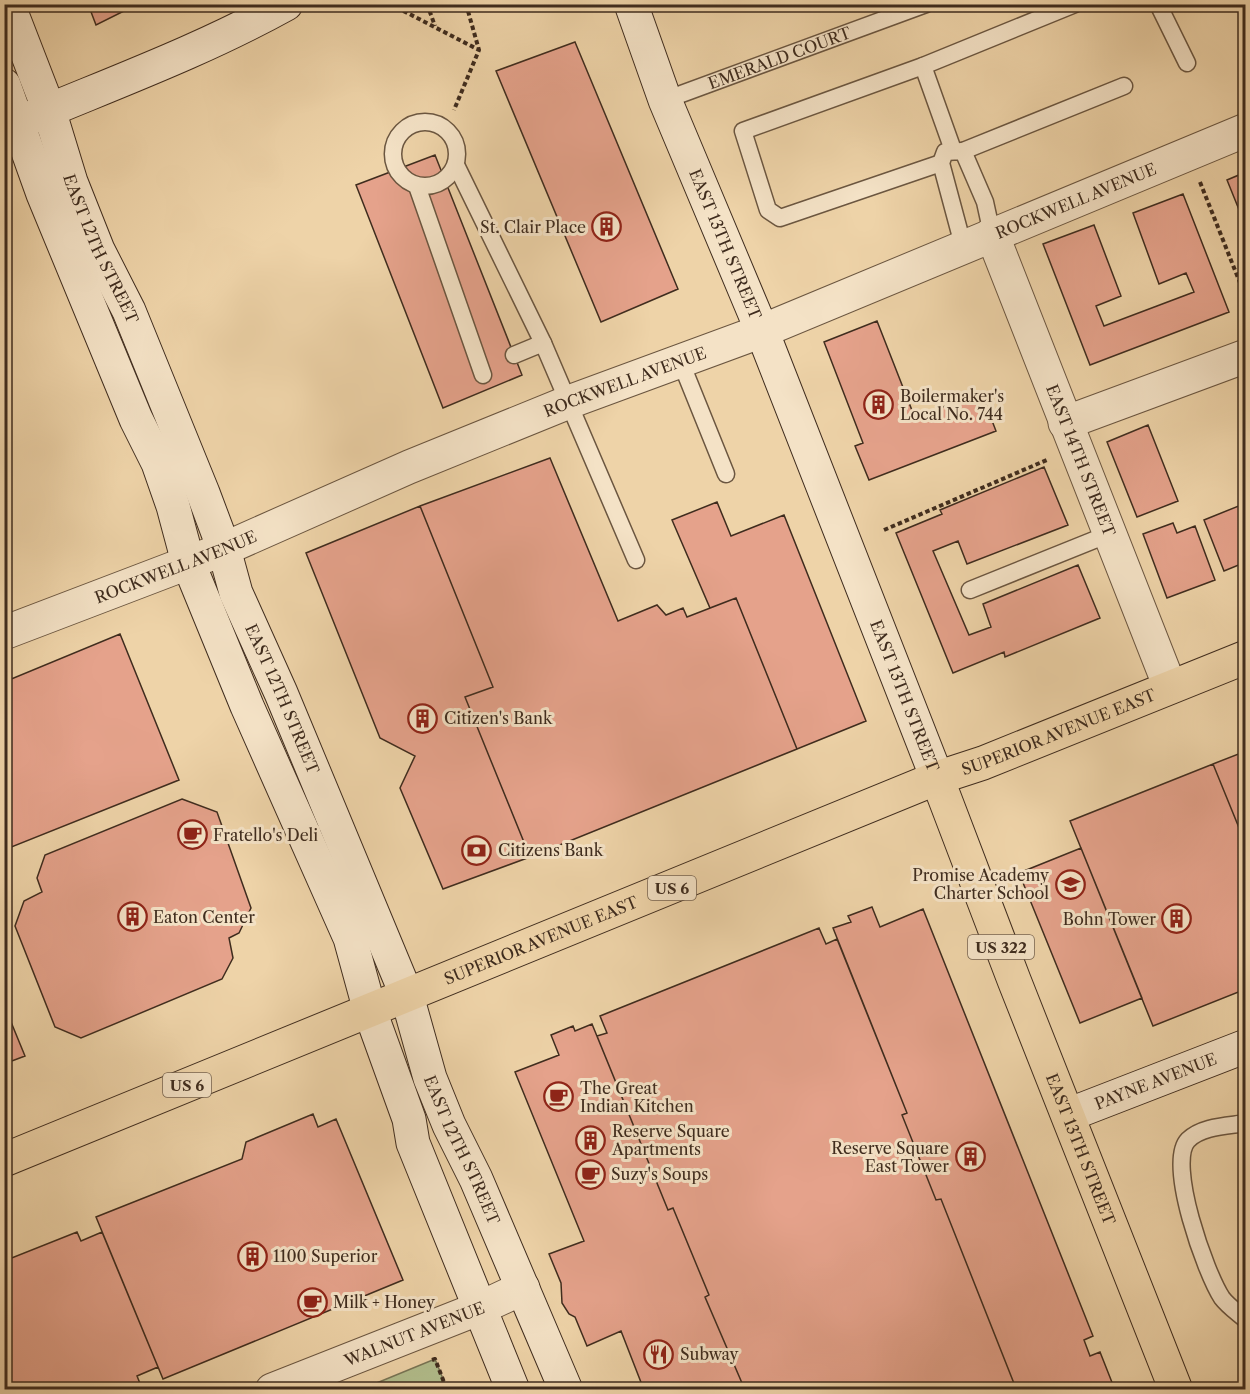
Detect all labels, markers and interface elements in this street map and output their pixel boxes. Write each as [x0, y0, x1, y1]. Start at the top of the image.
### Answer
street label: EMERALD COURT [705, 22, 854, 93]
street label: ROCKWELL AVENUE [992, 158, 1159, 243]
street label: EAST 13TH STREET [685, 166, 766, 322]
street label: EAST 12TH STREET [59, 172, 143, 326]
building icon: St. Clair Place [591, 211, 623, 243]
place label: St. Clair Place [480, 217, 586, 237]
street label: ROCKWELL AVENUE [541, 342, 709, 421]
street label: EAST 14TH STREET [1042, 381, 1120, 539]
place label: Boilermaker's Local No. 744 [900, 386, 1004, 424]
building icon: Boilermaker's Local No. 744 [863, 389, 895, 421]
street label: ROCKWELL AVENUE [92, 526, 260, 607]
street label: EAST 13TH STREET [866, 617, 943, 774]
street label: EAST 12TH STREET [241, 621, 324, 777]
street label: SUPERIOR AVENUE EAST [959, 685, 1158, 779]
building icon: Citizen's Bank [407, 702, 439, 734]
place label: Citizen's Bank [444, 708, 553, 728]
cafe icon: Fratello's Deli [176, 819, 208, 851]
place label: Fratello's Deli [213, 825, 318, 845]
bank icon: Citizens Bank [461, 834, 493, 866]
place label: Citizens Bank [498, 840, 604, 860]
place label: Promise Academy Charter School [912, 865, 1050, 903]
school or university icon: Promise Academy Charter School [1054, 868, 1086, 900]
road number: US 6 [648, 876, 696, 900]
street label: SUPERIOR AVENUE EAST [441, 892, 641, 989]
building icon: Eaton Center [116, 901, 148, 933]
building icon: Bohn Tower [1161, 903, 1193, 935]
place label: Eaton Center [153, 907, 255, 927]
place label: Bohn Tower [1063, 909, 1156, 929]
road number: US 322 [968, 935, 1034, 959]
street label: PAYNE AVENUE [1092, 1048, 1220, 1114]
street label: EAST 13TH STREET [1042, 1070, 1120, 1228]
street label: EAST 12TH STREET [420, 1072, 504, 1227]
road number: US 6 [163, 1073, 211, 1097]
place label: The Great Indian Kitchen [580, 1078, 694, 1116]
cafe icon: The Great Indian Kitchen [543, 1081, 575, 1113]
place label: Reserve Square Apartments [611, 1121, 730, 1159]
building icon: Reserve Square Apartments [575, 1124, 607, 1156]
place label: Reserve Square East Tower [831, 1138, 949, 1176]
building icon: Reserve Square East Tower [954, 1141, 986, 1173]
cafe icon: Suzy's Soups [574, 1158, 606, 1190]
place label: Suzy's Soups [611, 1164, 708, 1184]
building icon: 1100 Superior [236, 1240, 268, 1272]
place label: 1100 Superior [273, 1246, 378, 1266]
cafe icon: Milk + Honey [296, 1286, 328, 1318]
place label: Milk + Honey [333, 1292, 436, 1312]
street label: WALNUT AVENUE [340, 1297, 487, 1371]
restaurant icon: Subway [643, 1338, 675, 1370]
place label: Subway [680, 1344, 740, 1364]

